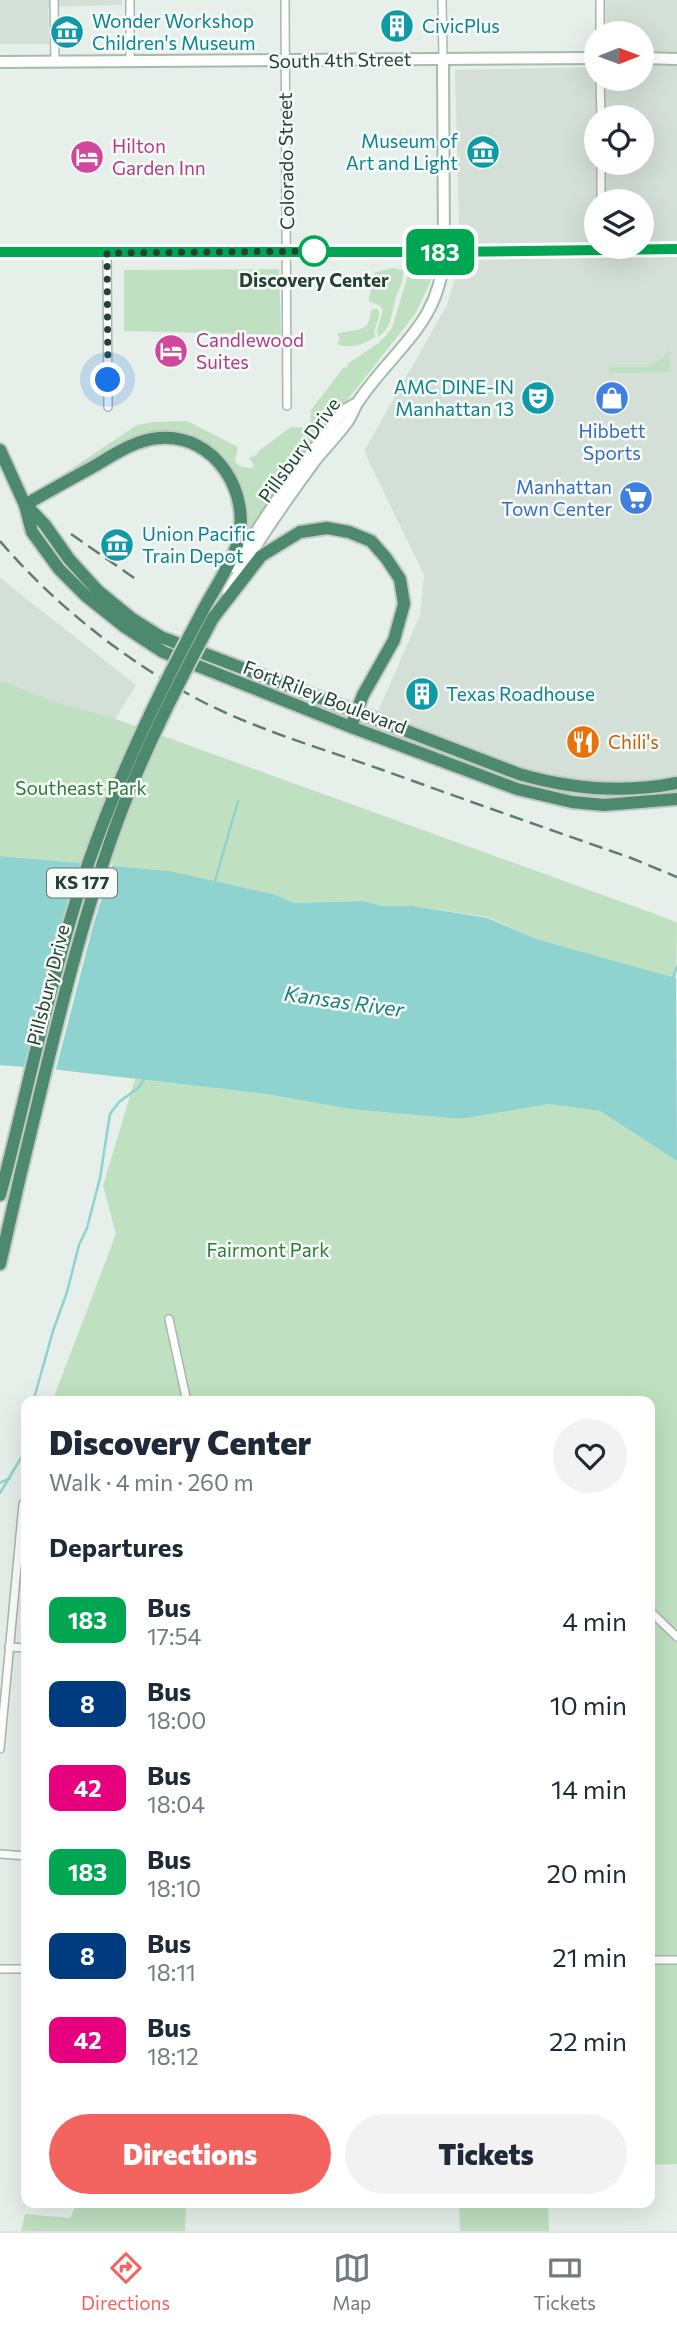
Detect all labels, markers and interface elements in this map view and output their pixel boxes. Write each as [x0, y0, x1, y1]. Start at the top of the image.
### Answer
building icon: CivicPlus [378, 7, 416, 45]
place label: Wonder Workshop Children's Museum [92, 9, 256, 54]
museum icon: Wonder Workshop Children's Museum [48, 13, 86, 51]
place label: CivicPlus [422, 14, 500, 37]
north arrow [584, 21, 654, 91]
map controls [584, 21, 654, 259]
street label: South 4th Street [268, 47, 412, 72]
street label: Colorado Street [273, 92, 298, 230]
button: locate [584, 105, 654, 175]
place label: Museum of Art and Light [346, 129, 458, 174]
museum icon: Museum of Art and Light [464, 133, 502, 171]
place label: Hilton Garden Inn [112, 134, 206, 179]
hotel icon: Hilton Garden Inn [68, 138, 106, 176]
button: layers [584, 189, 654, 259]
line badge: 183 [400, 229, 480, 275]
marker: Discovery Center [299, 236, 329, 266]
text: 183 [420, 237, 460, 266]
place label: Discovery Center [239, 268, 389, 291]
place label: Candlewood Suites [196, 328, 304, 373]
hotel icon: Candlewood Suites [152, 332, 190, 370]
your location [90, 362, 125, 397]
place label: AMC DINE-IN Manhattan 13 [394, 375, 514, 420]
theatre icon: AMC DINE-IN Manhattan 13 [519, 379, 557, 417]
shop icon: Hibbett Sports [593, 379, 631, 417]
street label: Pillsbury Drive [253, 393, 344, 507]
place label: Hibbett Sports [578, 419, 646, 464]
place label: Manhattan Town Center [501, 475, 612, 520]
supermarket icon: Manhattan Town Center [617, 479, 655, 517]
place label: Union Pacific Train Depot [142, 522, 255, 567]
museum icon: Union Pacific Train Depot [98, 526, 136, 564]
street label: Fort Riley Boulevard [240, 655, 410, 738]
building icon: Texas Roadhouse [403, 675, 441, 713]
place label: Texas Roadhouse [446, 682, 595, 705]
restaurant icon: Chili's [564, 723, 602, 761]
place label: Chili's [608, 730, 659, 753]
park label: Southeast Park [15, 776, 147, 799]
road number: KS 177 [47, 868, 117, 898]
street label: Pillsbury Drive [21, 922, 74, 1048]
water label: Kansas River [283, 980, 406, 1021]
park label: Fairmont Park [207, 1238, 329, 1261]
button: heart [553, 1419, 627, 1493]
text: Discovery Center [49, 1421, 311, 1462]
text: Walk · 4 min · 260 m [49, 1468, 254, 1496]
text: Departures [49, 1531, 184, 1562]
text: Bus [147, 1591, 191, 1622]
text: 183 [68, 1605, 107, 1634]
text: 4 min [562, 1605, 627, 1636]
text: 17:54 [147, 1622, 201, 1650]
text: Bus [147, 1675, 191, 1706]
text: 8 [80, 1689, 95, 1718]
text: 10 min [550, 1689, 627, 1720]
text: 18:00 [147, 1706, 206, 1734]
text: Bus [147, 1759, 191, 1790]
text: 42 [73, 1773, 102, 1802]
text: 14 min [551, 1773, 627, 1804]
text: 18:04 [147, 1790, 205, 1818]
text: Bus [147, 1843, 191, 1874]
text: 183 [68, 1857, 107, 1886]
text: 20 min [546, 1857, 627, 1888]
text: 18:10 [147, 1874, 201, 1902]
text: Bus [147, 1927, 191, 1958]
text: 8 [80, 1941, 95, 1970]
text: 21 min [552, 1941, 627, 1972]
text: 18:11 [147, 1958, 196, 1986]
text: Bus [147, 2011, 191, 2042]
text: 42 [73, 2025, 102, 2054]
text: 22 min [549, 2025, 627, 2056]
text: 18:12 [147, 2042, 199, 2070]
button: Directions [49, 2114, 331, 2194]
button: Tickets [345, 2114, 627, 2194]
tab: Directions [81, 2249, 170, 2314]
tab: Map [332, 2249, 371, 2314]
tab: Tickets [533, 2249, 596, 2314]

